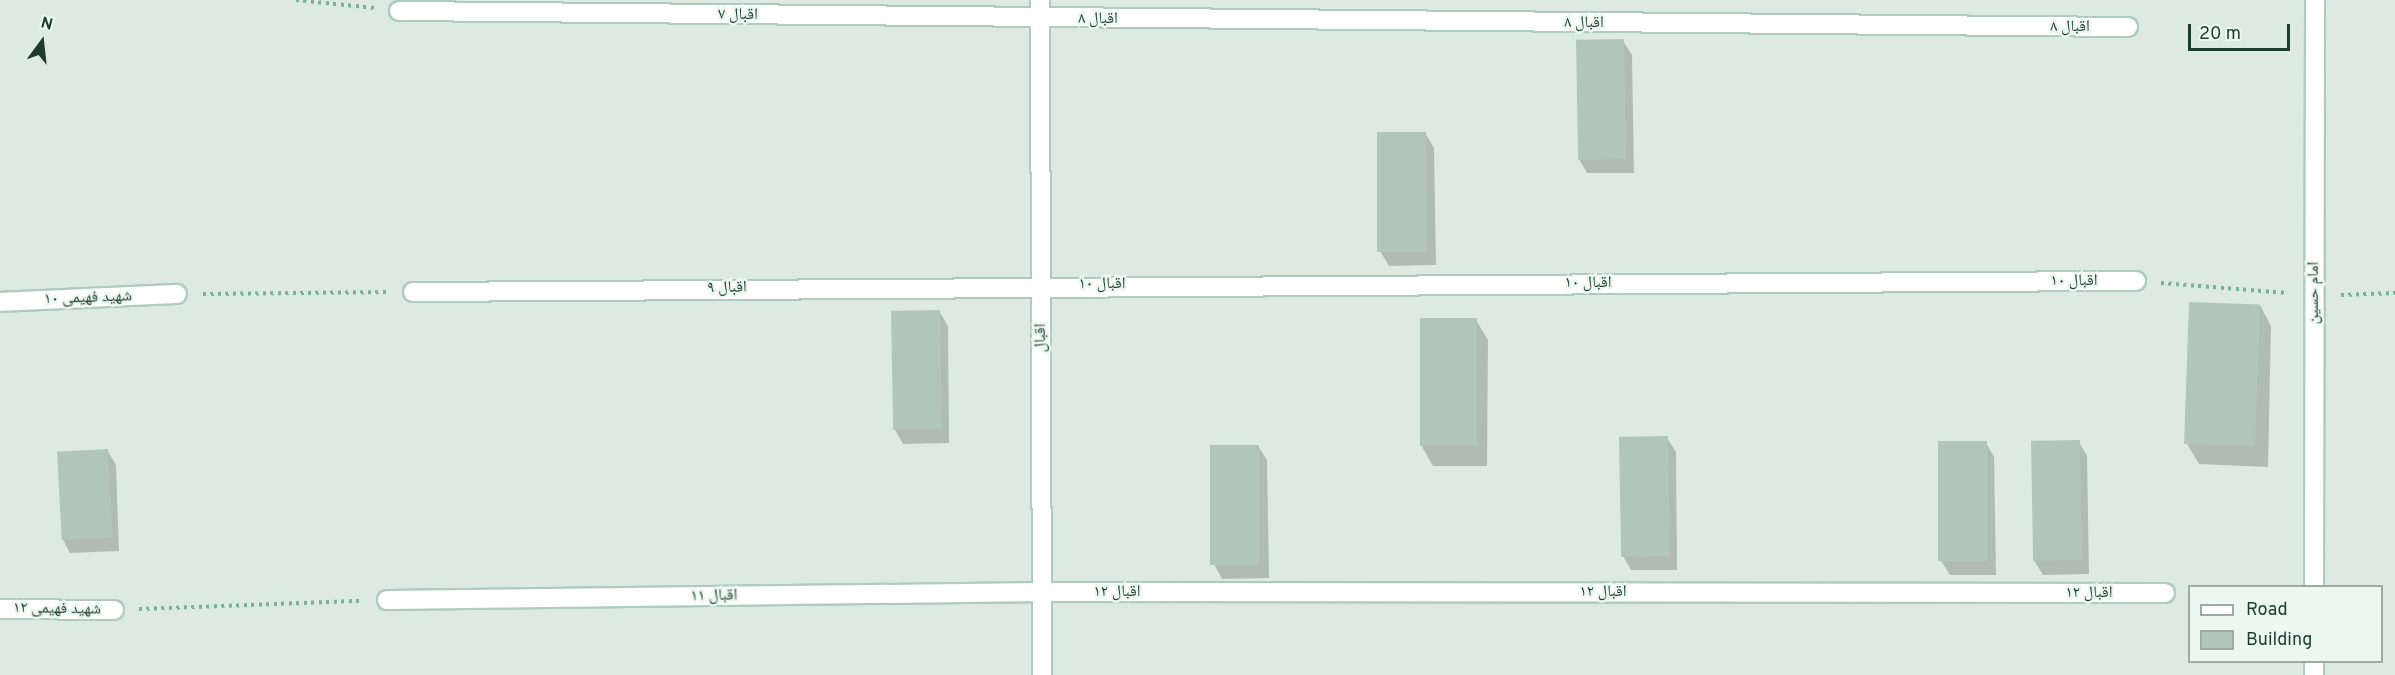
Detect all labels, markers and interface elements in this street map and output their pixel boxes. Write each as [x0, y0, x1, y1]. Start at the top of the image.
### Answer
street label: اقبال ۷ [718, 5, 758, 25]
street label: اقبال ۸ [1078, 9, 1118, 29]
north arrow [12, 12, 72, 72]
scale bar [2191, 12, 2293, 50]
text: N [39, 13, 55, 36]
street label: اقبال ۸ [1564, 13, 1604, 33]
street label: اقبال ۸ [2050, 17, 2090, 37]
text: 20 m [2199, 23, 2241, 46]
street label: امام حسین [2304, 262, 2324, 324]
street label: اقبال ۱۰ [2051, 271, 2097, 291]
street label: اقبال ۱۰ [1565, 273, 1611, 293]
street label: اقبال ۱۰ [1079, 274, 1125, 294]
street label: اقبال ۹ [707, 278, 747, 298]
street label: شهید فهیمی ۱۰ [44, 287, 132, 309]
street label: اقبال [1031, 324, 1051, 352]
street label: اقبال ۱۲ [1094, 582, 1140, 602]
street label: اقبال ۱۲ [1580, 582, 1626, 602]
street label: اقبال ۱۲ [2066, 583, 2112, 603]
legend [2188, 585, 2383, 663]
street label: اقبال ۱۱ [690, 586, 738, 606]
street label: شهید فهیمی ۱۲ [13, 599, 101, 619]
text: Road [2246, 599, 2288, 622]
text: Building [2246, 629, 2312, 652]

